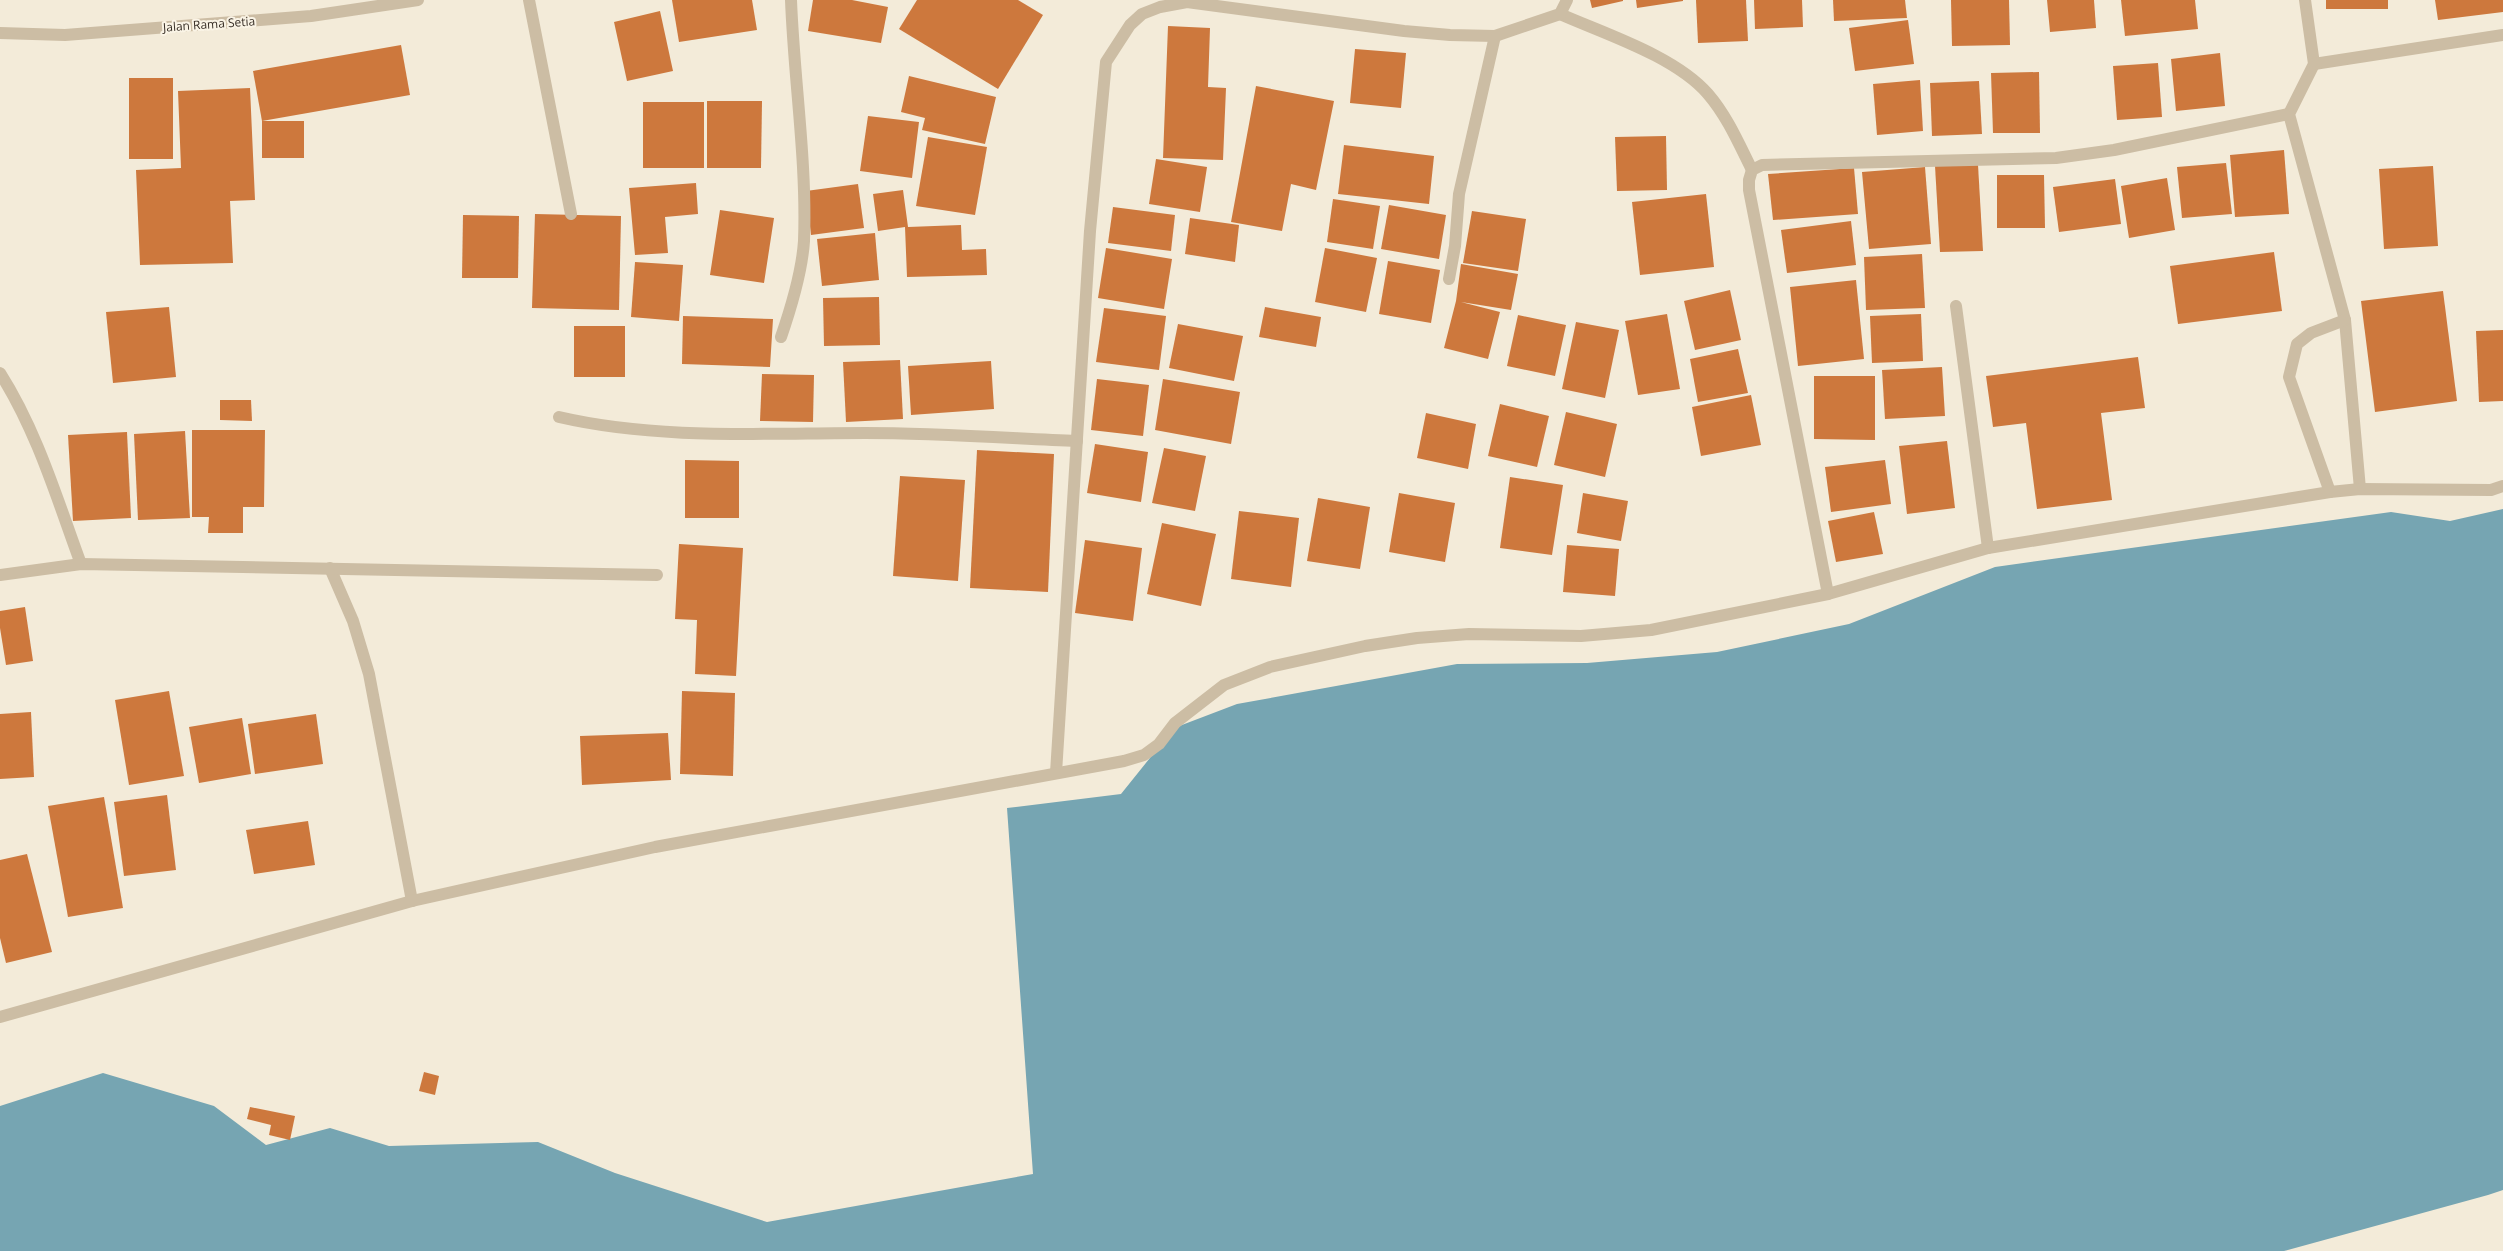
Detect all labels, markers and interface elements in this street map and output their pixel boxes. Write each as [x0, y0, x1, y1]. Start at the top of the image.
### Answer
street label: Jalan Rama Setia [161, 12, 256, 36]

